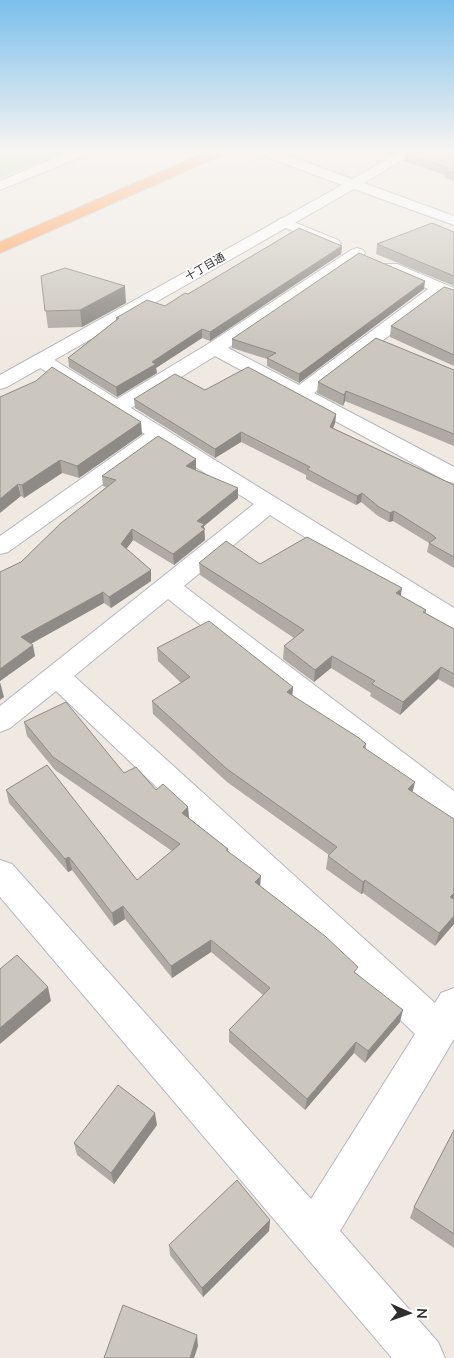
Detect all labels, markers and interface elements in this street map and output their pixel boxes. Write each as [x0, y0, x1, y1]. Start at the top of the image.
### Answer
street label: 十丁目通 [182, 250, 228, 284]
north arrow [384, 1288, 434, 1338]
text: N [412, 1308, 431, 1319]

